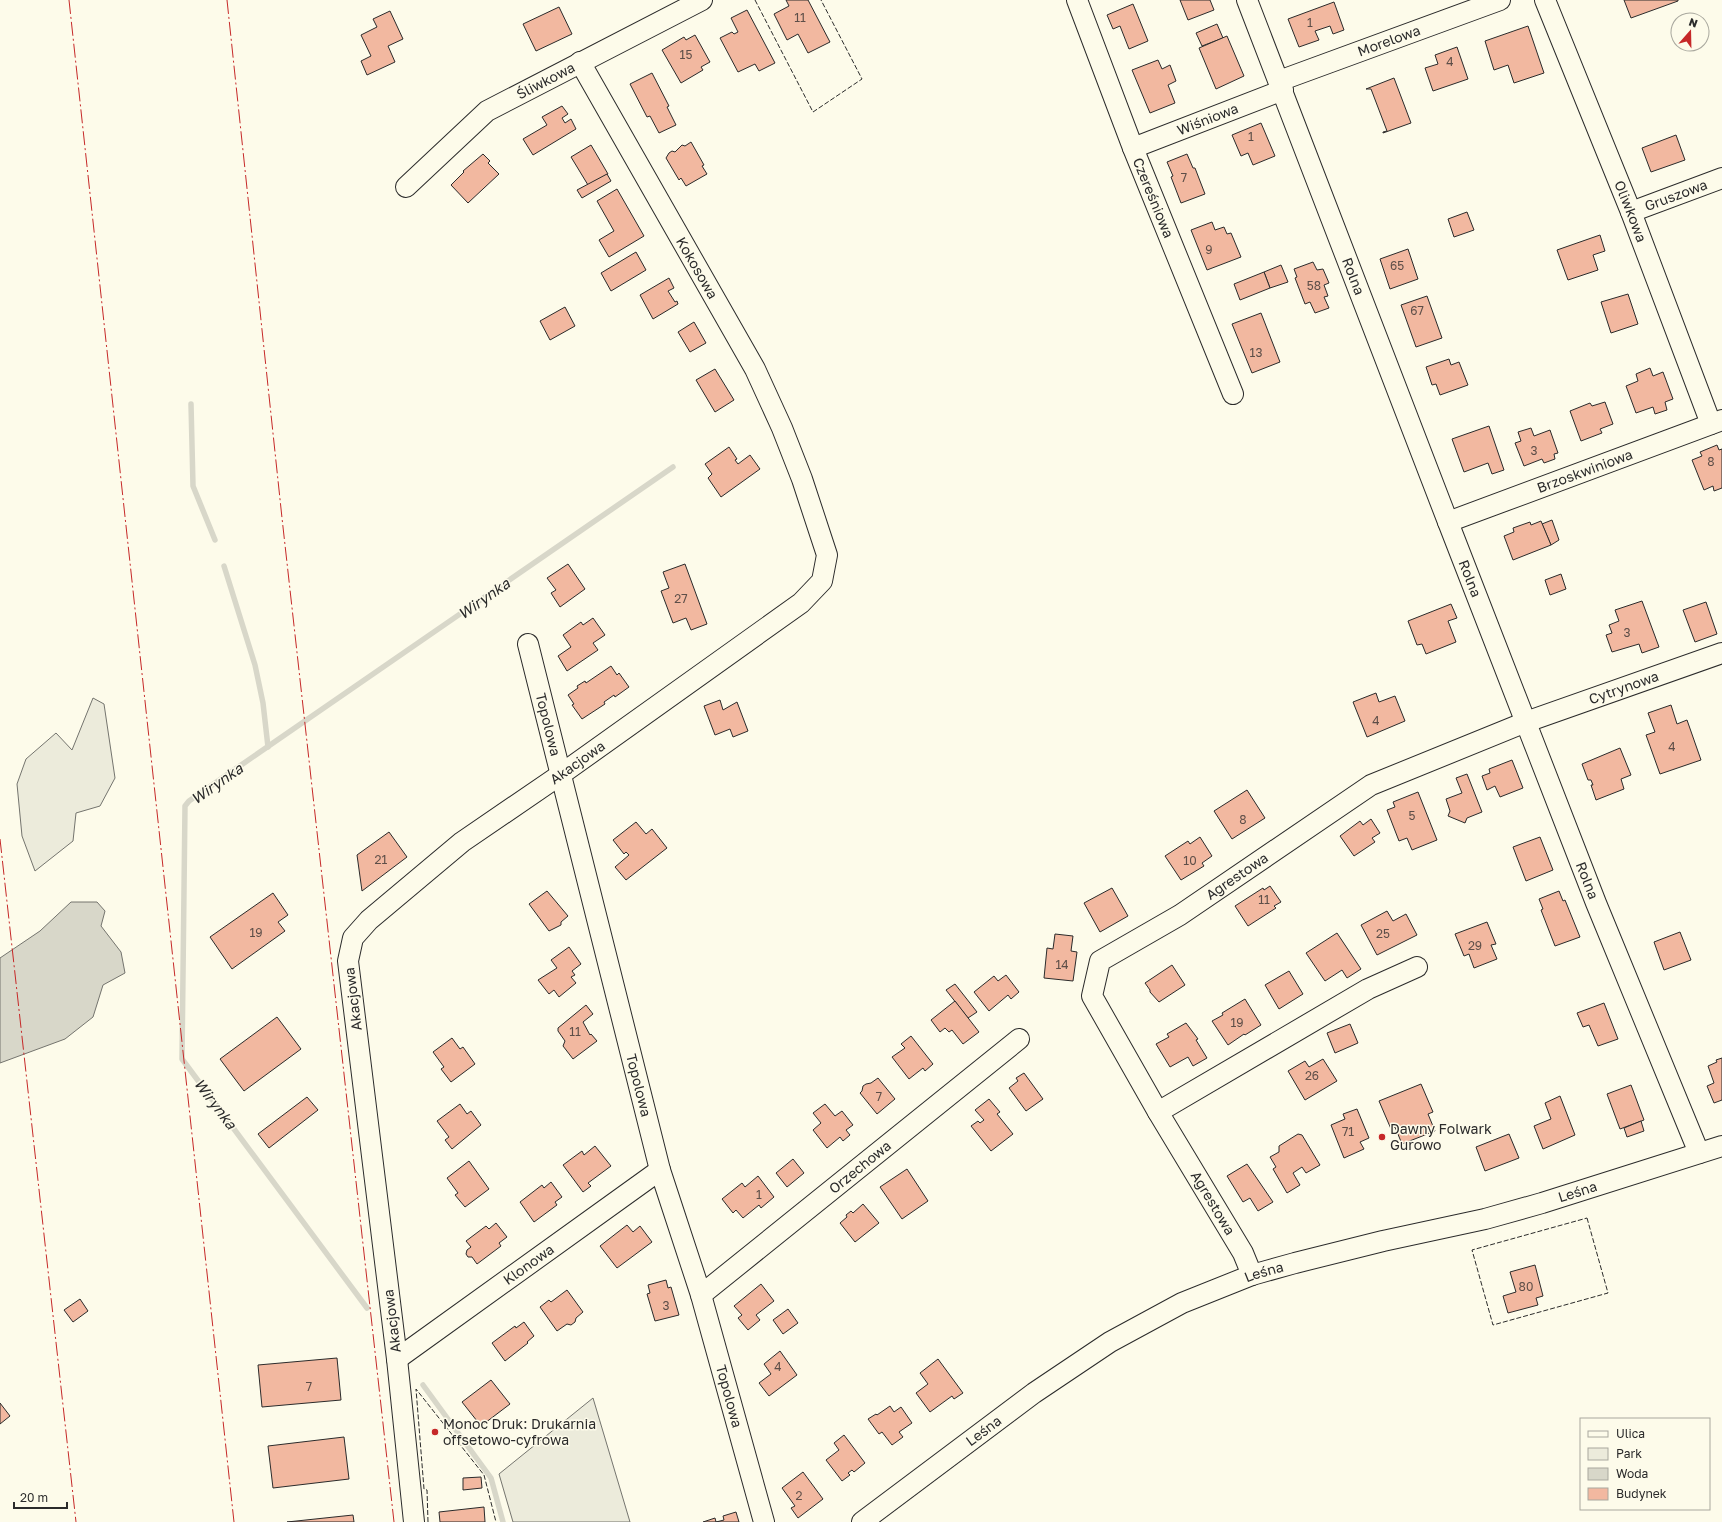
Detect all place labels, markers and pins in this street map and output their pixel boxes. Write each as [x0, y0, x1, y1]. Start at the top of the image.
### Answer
place label: Dawny Folwark Gurowo [1390, 1120, 1492, 1153]
marker: Dawny Folwark Gurowo [1377, 1132, 1387, 1142]
place label: Monoc Druk: Drukarnia offsetowo-cyfrowa [443, 1415, 596, 1448]
marker: Monoc Druk: Drukarnia offsetowo-cyfrowa [430, 1427, 440, 1437]

